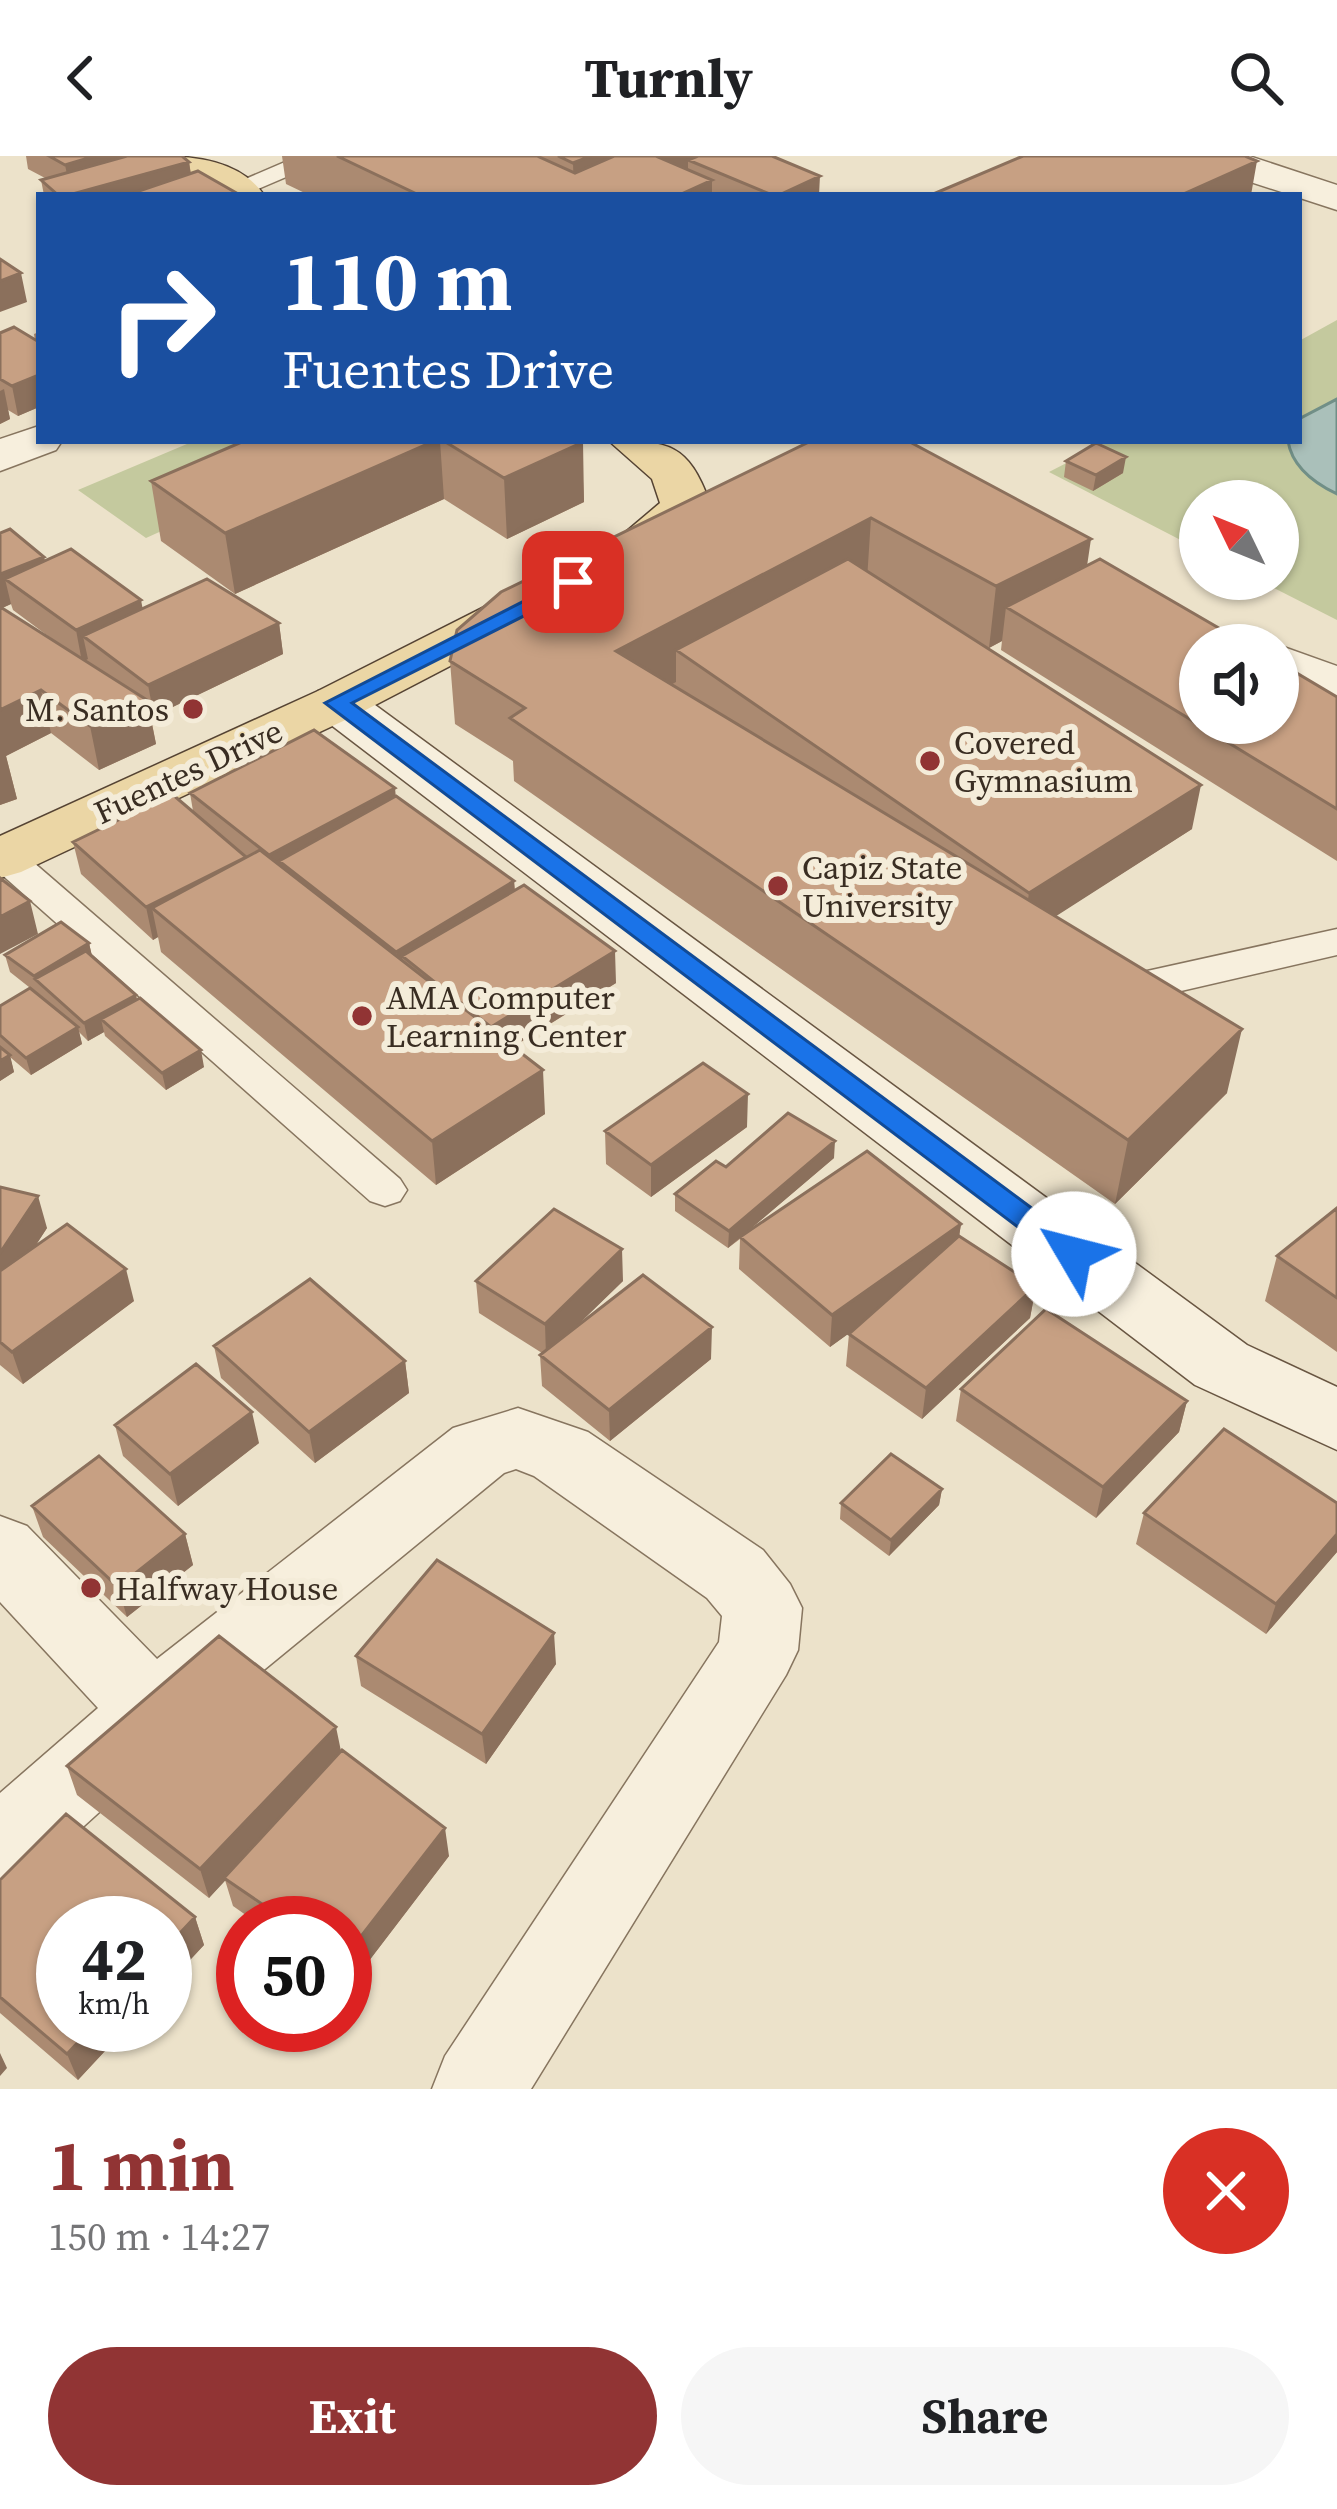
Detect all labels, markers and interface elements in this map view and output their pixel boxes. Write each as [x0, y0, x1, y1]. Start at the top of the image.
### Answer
text: Turnly [584, 41, 753, 115]
icon: back [48, 45, 114, 111]
icon: search [1223, 45, 1289, 111]
text: 110 m [282, 223, 513, 338]
icon: right [84, 240, 240, 396]
text: Fuentes Drive [282, 332, 614, 406]
north arrow [1179, 480, 1299, 600]
map controls [1179, 480, 1299, 744]
pin [522, 531, 624, 633]
icon: arrive [540, 549, 606, 615]
button: sound [1179, 624, 1299, 744]
place label: M. Santos [25, 687, 169, 732]
marker: M. Santos [180, 696, 206, 722]
street label: Fuentes Drive [87, 708, 290, 835]
place label: Covered Gymnasium [954, 720, 1133, 803]
marker: Covered Gymnasium [917, 748, 943, 774]
place label: Capiz State University [802, 845, 962, 928]
marker: Capiz State University [765, 873, 791, 899]
place label: AMA Computer Learning Center [386, 975, 626, 1058]
marker: AMA Computer Learning Center [349, 1003, 375, 1029]
position arrow [1011, 1191, 1137, 1317]
place label: Halfway House [115, 1566, 338, 1611]
marker: Halfway House [78, 1575, 104, 1601]
speed limit sign: 50 [216, 1896, 372, 2052]
text: 42 [81, 1918, 147, 2000]
text: km/h [78, 1983, 150, 2024]
text: 1 min [48, 2115, 235, 2214]
button: close [1163, 2128, 1289, 2254]
text: 150 m · 14:27 [48, 2210, 270, 2263]
button: Exit [48, 2347, 657, 2485]
button: Share [681, 2347, 1289, 2485]

